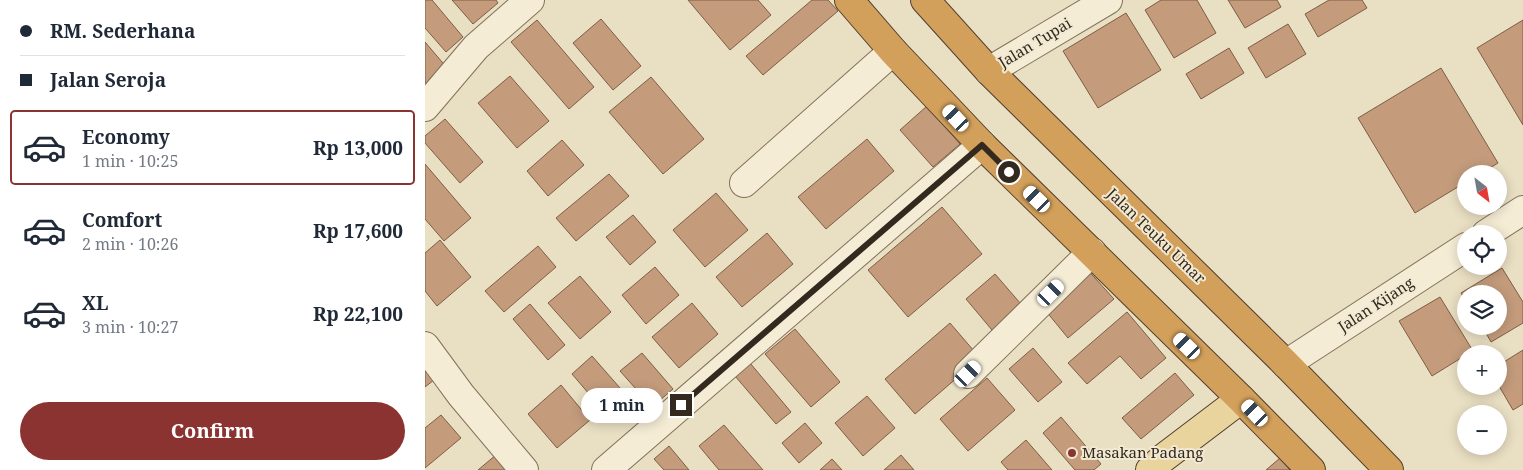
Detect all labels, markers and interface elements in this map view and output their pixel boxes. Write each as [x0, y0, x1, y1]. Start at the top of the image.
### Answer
street label: Jalan Tupai [993, 12, 1075, 72]
text: RM. Sederhana [50, 18, 195, 44]
text: Jalan Seroja [50, 67, 166, 93]
car [940, 102, 971, 134]
text: Economy [82, 124, 170, 150]
icon: car [22, 125, 67, 170]
text: Rp 13,000 [313, 135, 403, 161]
text: 1 min · 10:25 [82, 150, 178, 172]
route start [998, 161, 1020, 183]
north arrow [1457, 165, 1507, 215]
map controls [1457, 165, 1507, 455]
car [1020, 183, 1053, 215]
street label: Jalan Teuku Umar [1103, 183, 1210, 287]
text: Comfort [82, 207, 162, 233]
icon: car [22, 208, 67, 253]
text: Rp 17,600 [313, 218, 403, 244]
button: locate [1457, 225, 1507, 275]
text: 2 min · 10:26 [82, 233, 178, 255]
street label: Jalan Kijang [1333, 272, 1417, 337]
car [1035, 277, 1066, 309]
button: layers [1457, 285, 1507, 335]
text: XL [82, 290, 108, 316]
icon: car [22, 291, 67, 336]
text: Rp 22,100 [313, 301, 403, 327]
text: 3 min · 10:27 [82, 316, 178, 338]
car [1171, 330, 1203, 362]
button: + [1457, 345, 1507, 395]
car [952, 358, 983, 390]
callout: 1 min [581, 388, 663, 422]
text: 1 min [599, 394, 645, 416]
route end [670, 394, 692, 416]
car [1239, 397, 1270, 429]
button: Confirm [20, 402, 405, 460]
button: − [1457, 405, 1507, 455]
place label: Masakan Padang [1082, 442, 1203, 462]
marker: Masakan Padang [1066, 447, 1078, 459]

